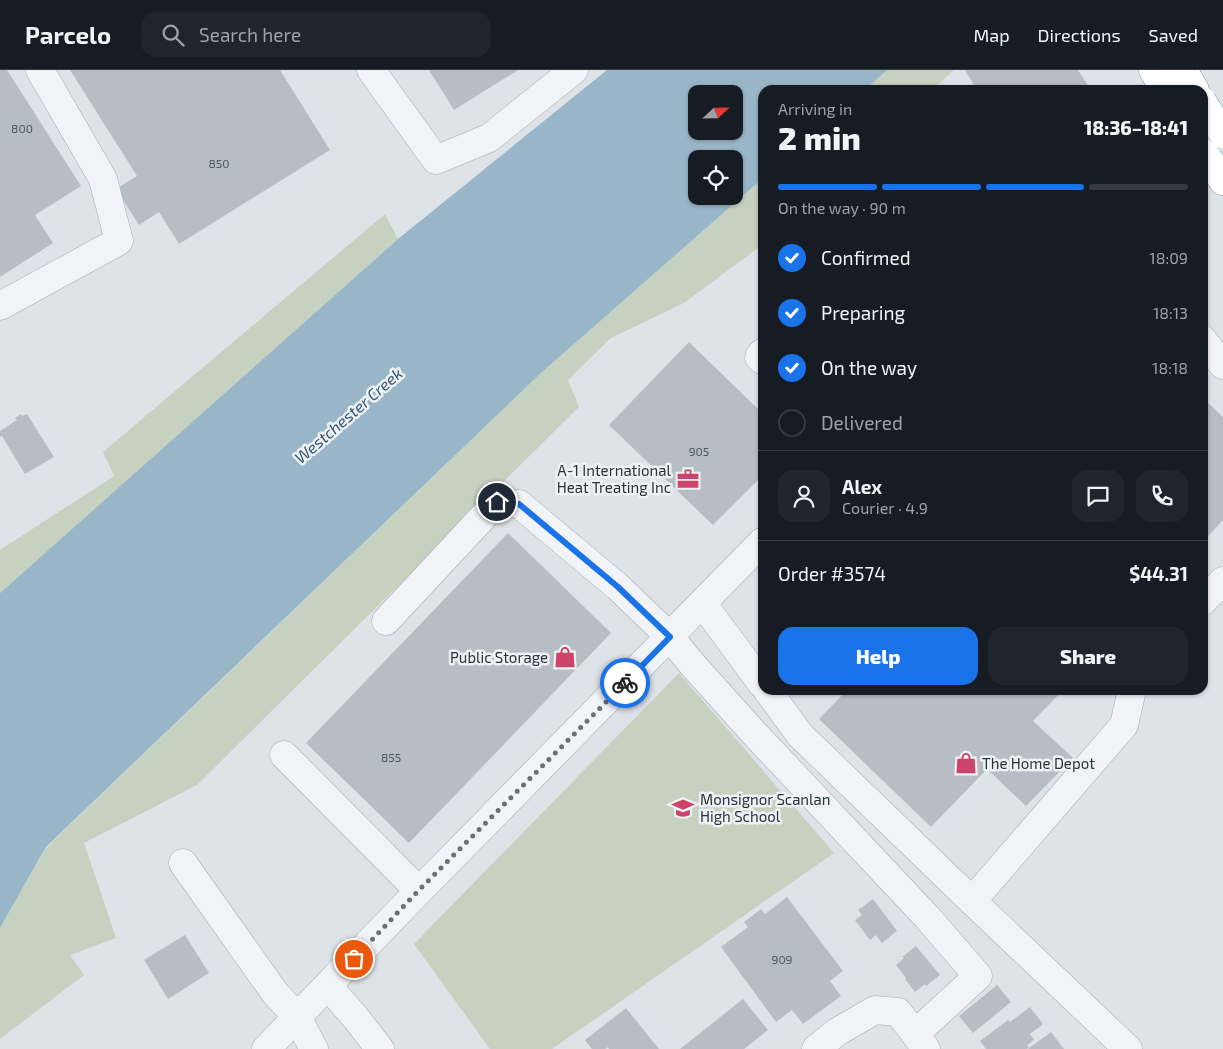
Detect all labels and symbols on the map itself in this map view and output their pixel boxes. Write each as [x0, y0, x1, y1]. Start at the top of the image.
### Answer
north arrow [688, 85, 742, 140]
house number: 800 [11, 121, 33, 135]
house number: 850 [209, 156, 229, 170]
water label: Westchester Creek [290, 363, 406, 467]
house number: 905 [689, 444, 709, 458]
place label: A-1 International Heat Treating Inc [557, 461, 672, 496]
office icon: A-1 International Heat Treating Inc [675, 466, 701, 492]
pin [476, 481, 518, 523]
shop icon: Public Storage [552, 644, 578, 670]
place label: Public Storage [450, 648, 548, 666]
courier [600, 658, 650, 708]
house number: 855 [381, 750, 401, 764]
shop icon: The Home Depot [953, 750, 979, 776]
place label: The Home Depot [982, 754, 1095, 772]
place label: Monsignor Scanlan High School [700, 790, 831, 825]
school or university icon: Monsignor Scanlan High School [670, 795, 696, 821]
pin [333, 938, 375, 980]
house number: 909 [772, 952, 793, 966]

